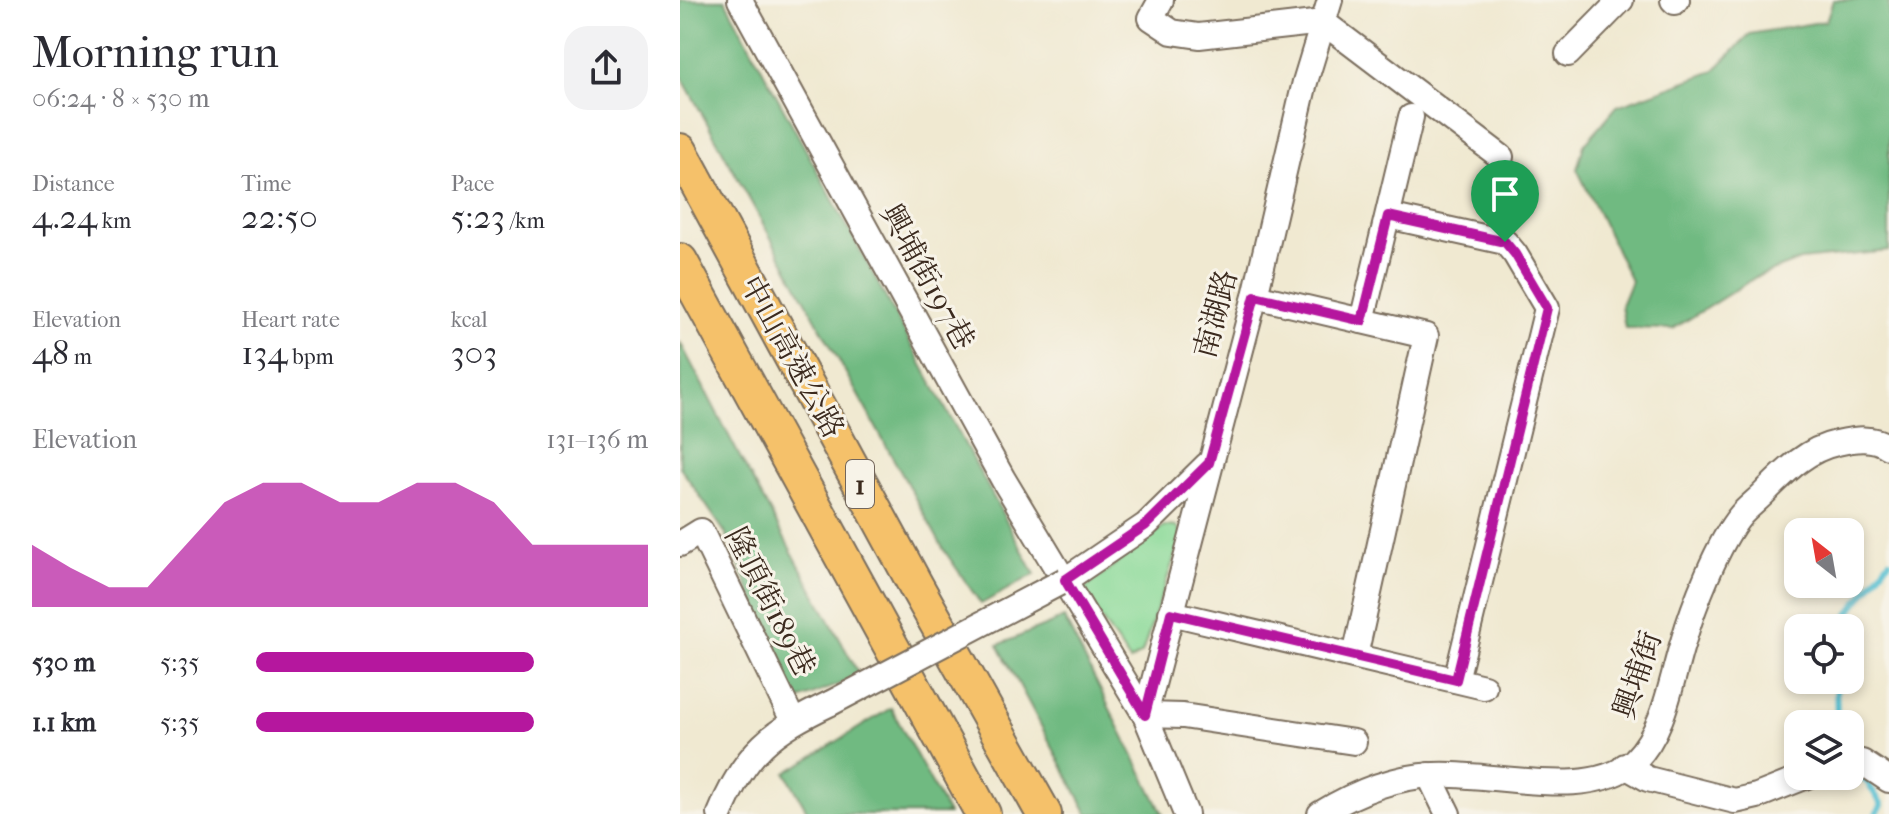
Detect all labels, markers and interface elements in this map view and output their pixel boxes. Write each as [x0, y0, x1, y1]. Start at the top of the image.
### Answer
button: share [564, 26, 648, 110]
text: Morning run [32, 27, 279, 78]
text: 06:24 · 8 × 530 m [32, 83, 210, 114]
pin [1471, 160, 1539, 242]
text: Distance [32, 171, 115, 197]
text: Time [241, 171, 291, 197]
text: Pace [451, 171, 494, 197]
icon: arrive [1483, 172, 1527, 216]
text: 4.24 [32, 197, 97, 237]
text: 22:50 [241, 197, 318, 237]
text: 5:23 [451, 197, 505, 237]
street label: 興埔街197巷 [873, 198, 981, 356]
text: km [97, 208, 131, 234]
text: /km [505, 208, 545, 234]
street label: 南湖路 [1187, 266, 1245, 362]
street label: 中山高速公路 [733, 270, 851, 444]
text: Elevation [32, 307, 121, 333]
text: Heart rate [241, 307, 340, 333]
text: kcal [451, 307, 488, 333]
text: 48 [32, 333, 69, 373]
text: 134 [241, 333, 287, 373]
text: 303 [451, 333, 497, 373]
text: m [69, 344, 92, 370]
text: bpm [287, 344, 334, 370]
text: Elevation [32, 424, 137, 455]
text: 131–136 m [546, 424, 648, 455]
road number: 1 [846, 460, 874, 508]
north arrow [1784, 518, 1864, 598]
map controls [1784, 518, 1864, 790]
street label: 隆頂街189巷 [718, 522, 822, 682]
button: locate [1784, 614, 1864, 694]
street label: 興埔街 [1607, 627, 1669, 723]
text: 530 m [32, 647, 95, 678]
text: 5:35 [160, 647, 199, 678]
text: 1.1 km [32, 707, 96, 738]
text: 5:35 [160, 707, 199, 738]
button: layers [1784, 710, 1864, 790]

